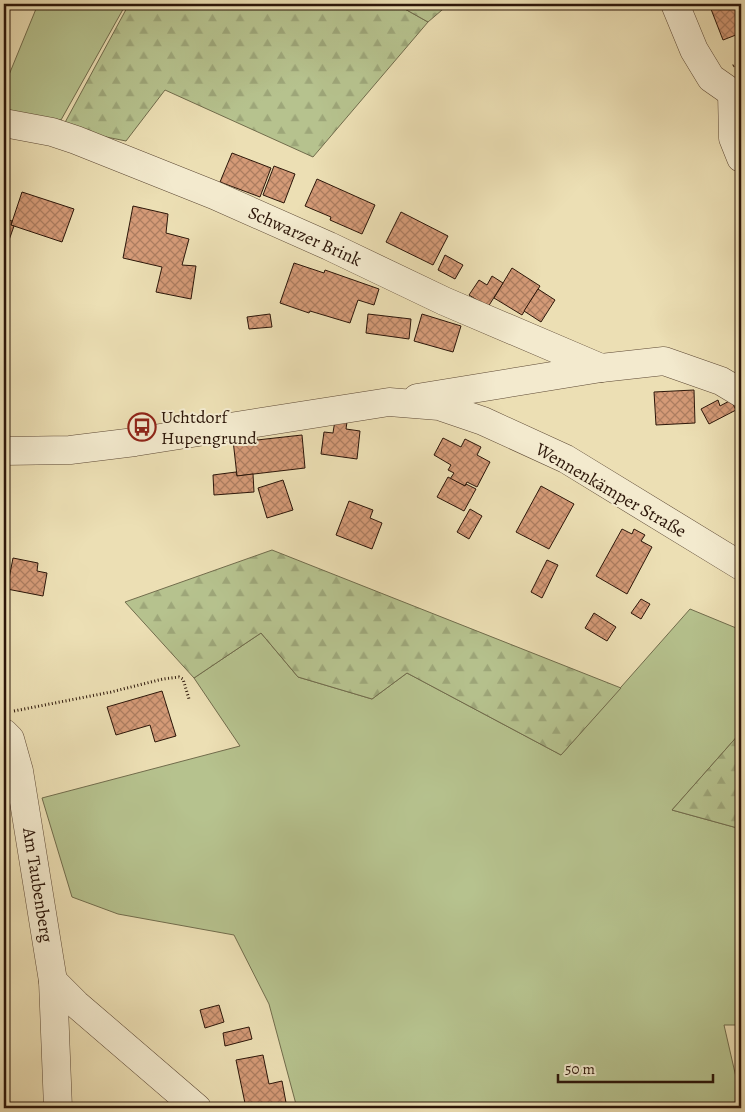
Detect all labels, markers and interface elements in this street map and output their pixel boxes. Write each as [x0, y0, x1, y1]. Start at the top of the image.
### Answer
street label: Schwarzer Brink [244, 200, 366, 272]
place label: Uchtdorf Hupengrund [161, 405, 257, 450]
bus stop icon: Uchtdorf Hupengrund [127, 412, 157, 442]
street label: Wennenkämper Straße [530, 437, 691, 543]
street label: Am Taubenberg [17, 825, 59, 944]
scale bar [558, 1052, 712, 1084]
text: 50 m [565, 1059, 595, 1079]

